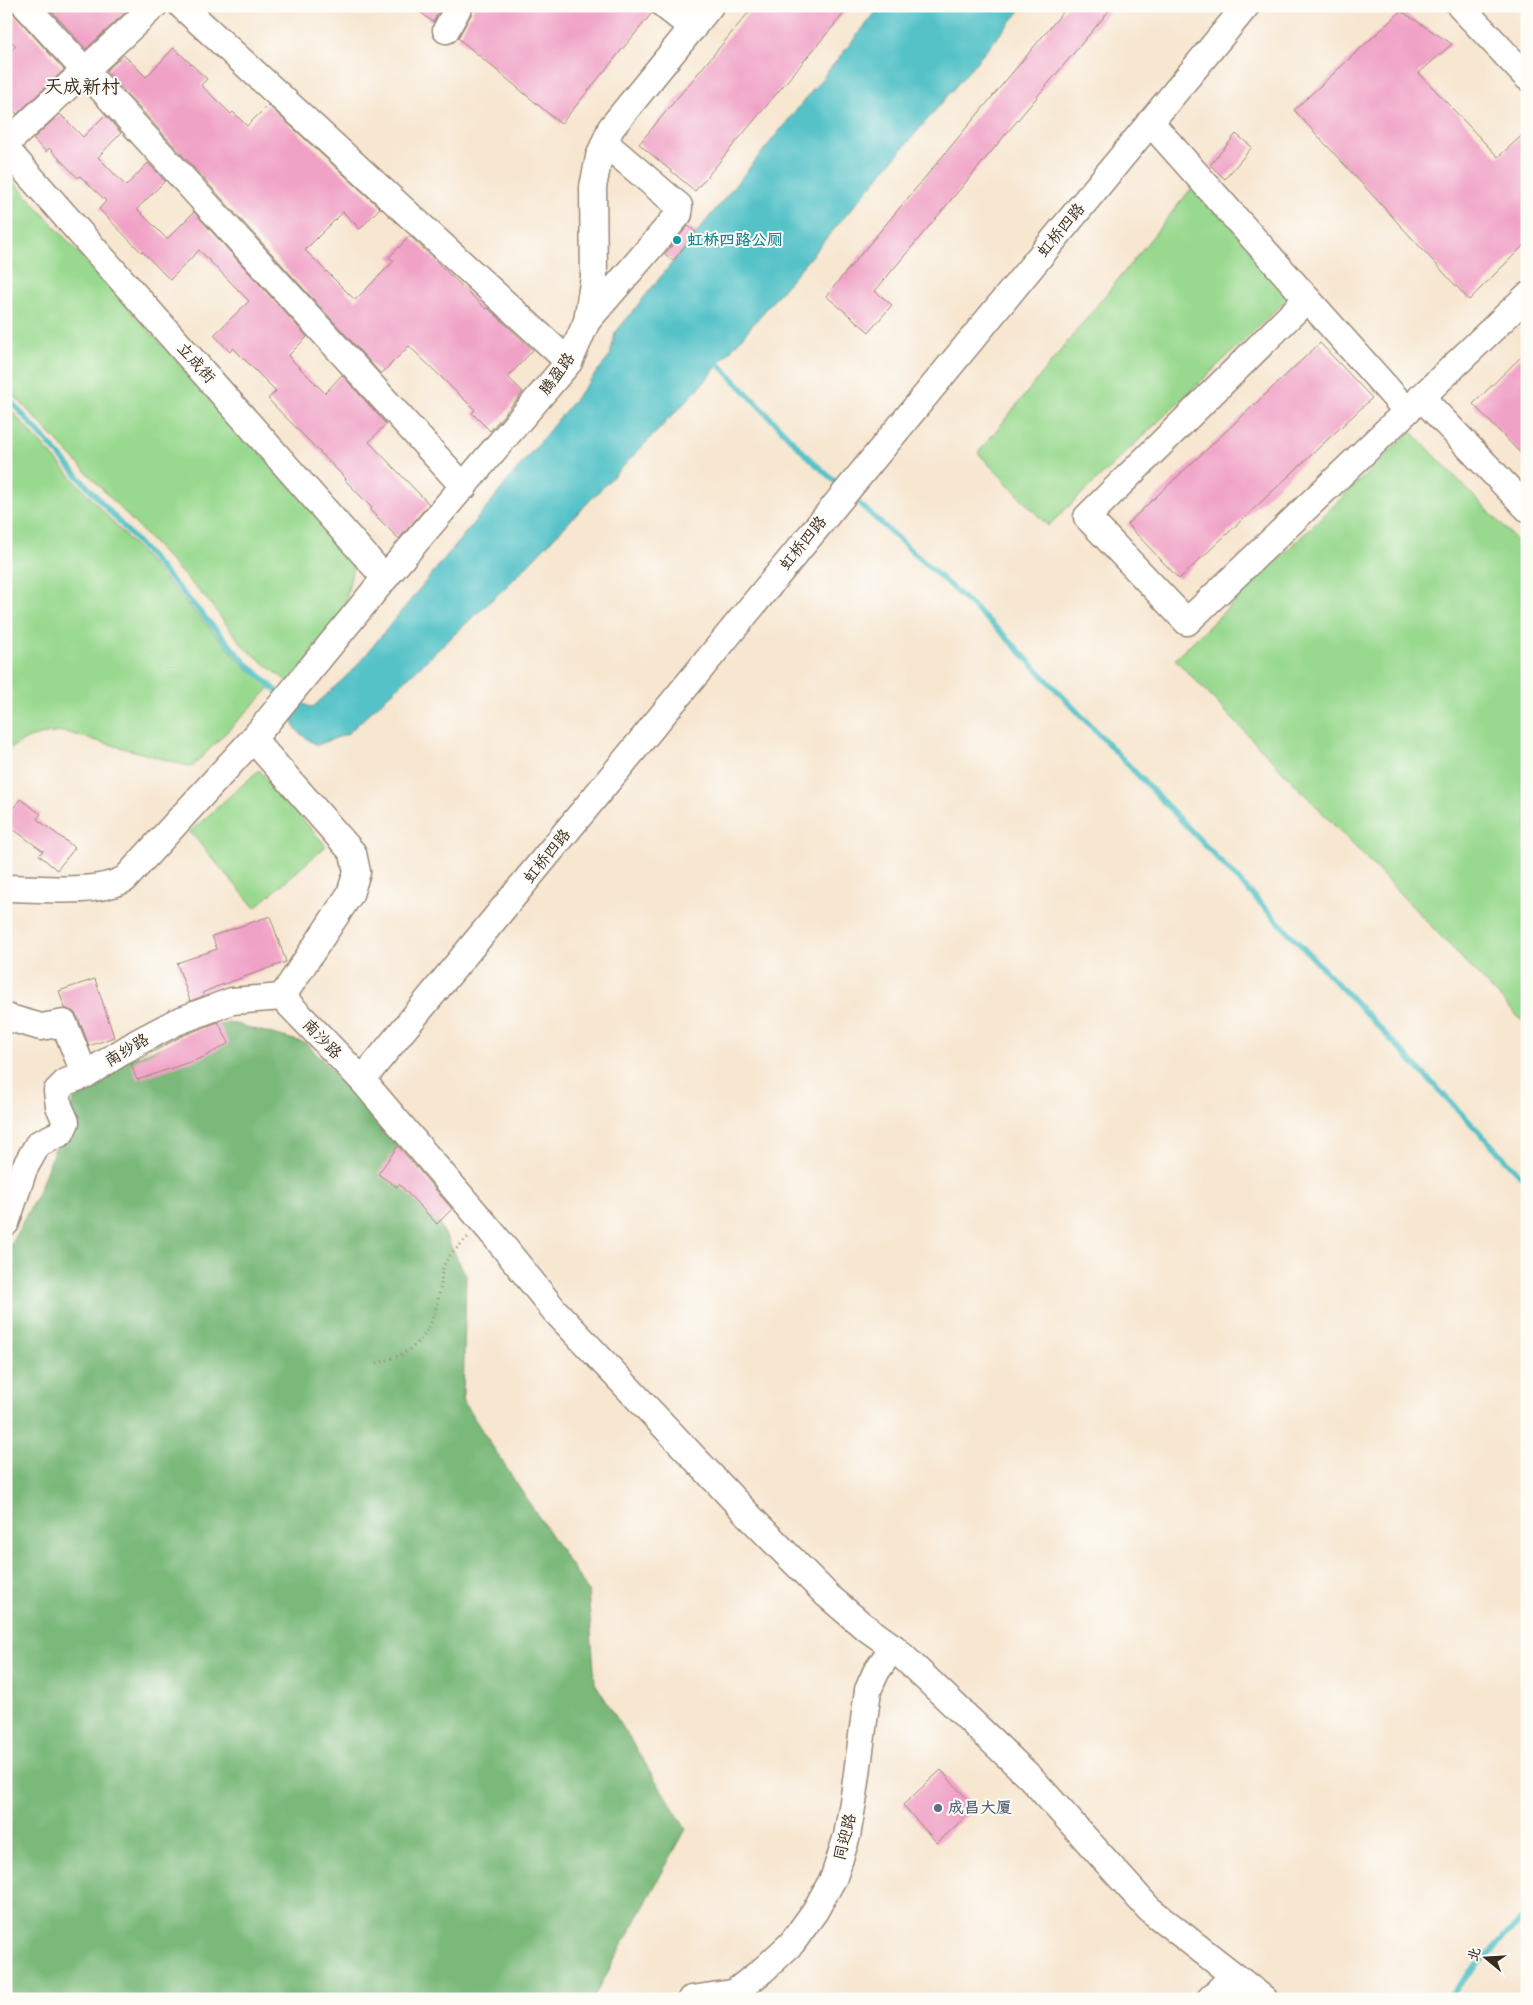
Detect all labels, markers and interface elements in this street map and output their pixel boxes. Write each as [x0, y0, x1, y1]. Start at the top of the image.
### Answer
district label: 天成新村 [44, 74, 120, 101]
street label: 虹桥四路 [1032, 198, 1090, 262]
place label: 虹桥四路公厕 [687, 229, 783, 251]
marker: 虹桥四路公厕 [671, 234, 683, 246]
street label: 立成街 [172, 338, 220, 388]
street label: 腾盈路 [534, 348, 580, 400]
street label: 虹桥四路 [774, 511, 832, 575]
street label: 虹桥四路 [518, 824, 576, 888]
street label: 南沙路 [297, 1014, 347, 1064]
street label: 南纱路 [101, 1028, 153, 1072]
place label: 成昌大厦 [948, 1797, 1012, 1819]
marker: 成昌大厦 [932, 1802, 944, 1814]
street label: 同迎路 [829, 1811, 861, 1863]
north arrow [1460, 1932, 1510, 1982]
text: 北 [1463, 1945, 1486, 1964]

